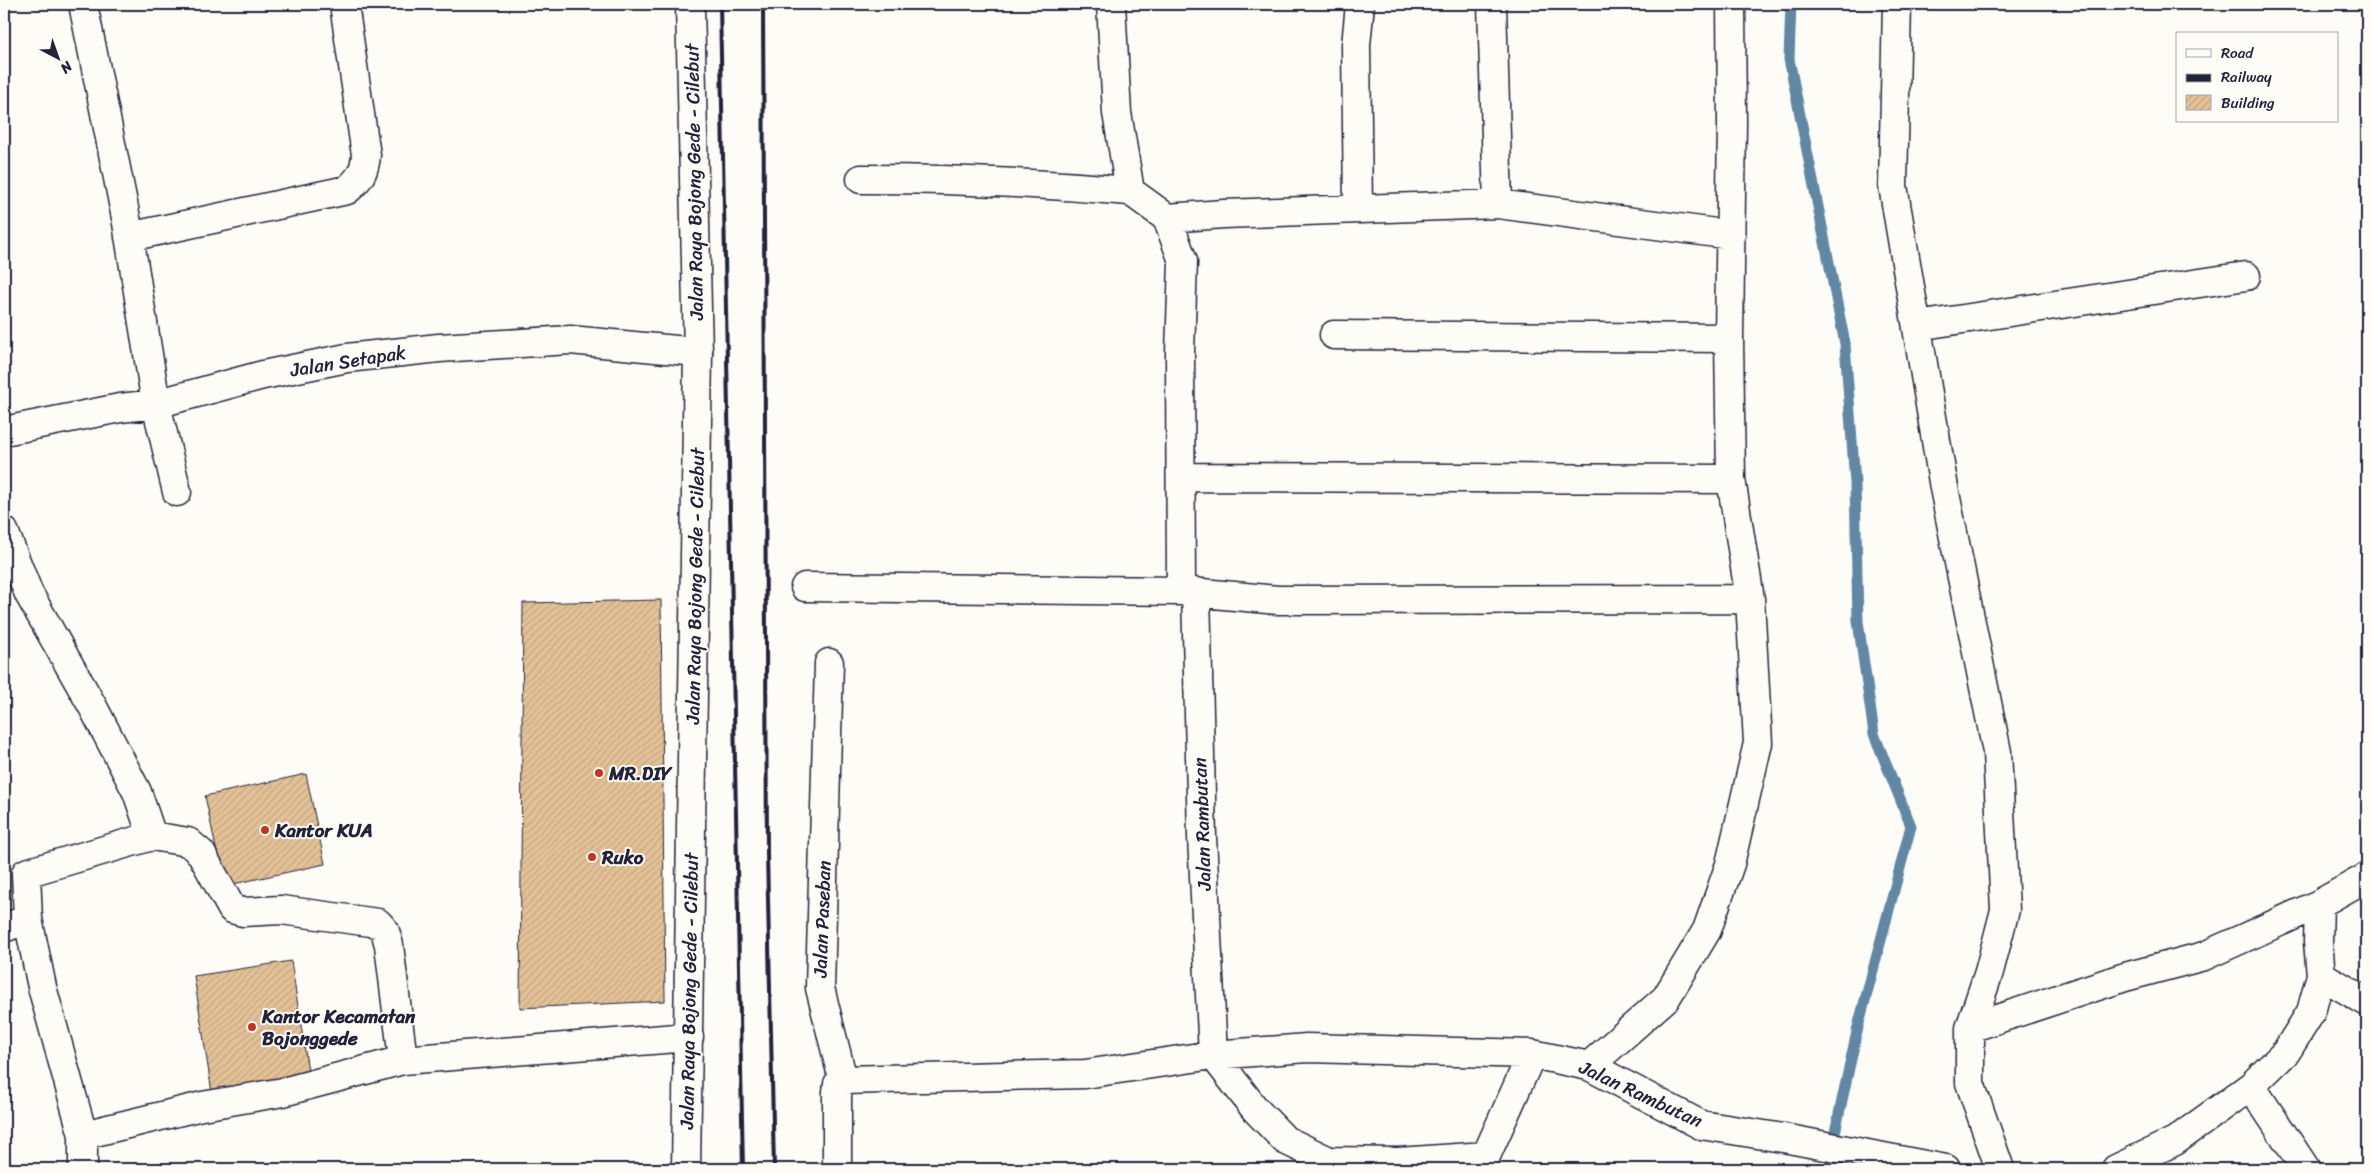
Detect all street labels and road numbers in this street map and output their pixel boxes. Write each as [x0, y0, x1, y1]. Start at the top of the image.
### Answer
street label: Jalan Raya Bojong Gede - Cilebut [675, 42, 713, 321]
street label: Jalan Setapak [287, 336, 408, 387]
street label: Jalan Raya Bojong Gede - Cilebut [676, 446, 714, 725]
street label: Jalan Rambutan [1183, 757, 1221, 892]
street label: Jalan Raya Bojong Gede - Cilebut [670, 851, 708, 1130]
street label: Jalan Paseban [803, 860, 841, 979]
street label: Jalan Rambutan [1573, 1051, 1708, 1137]

